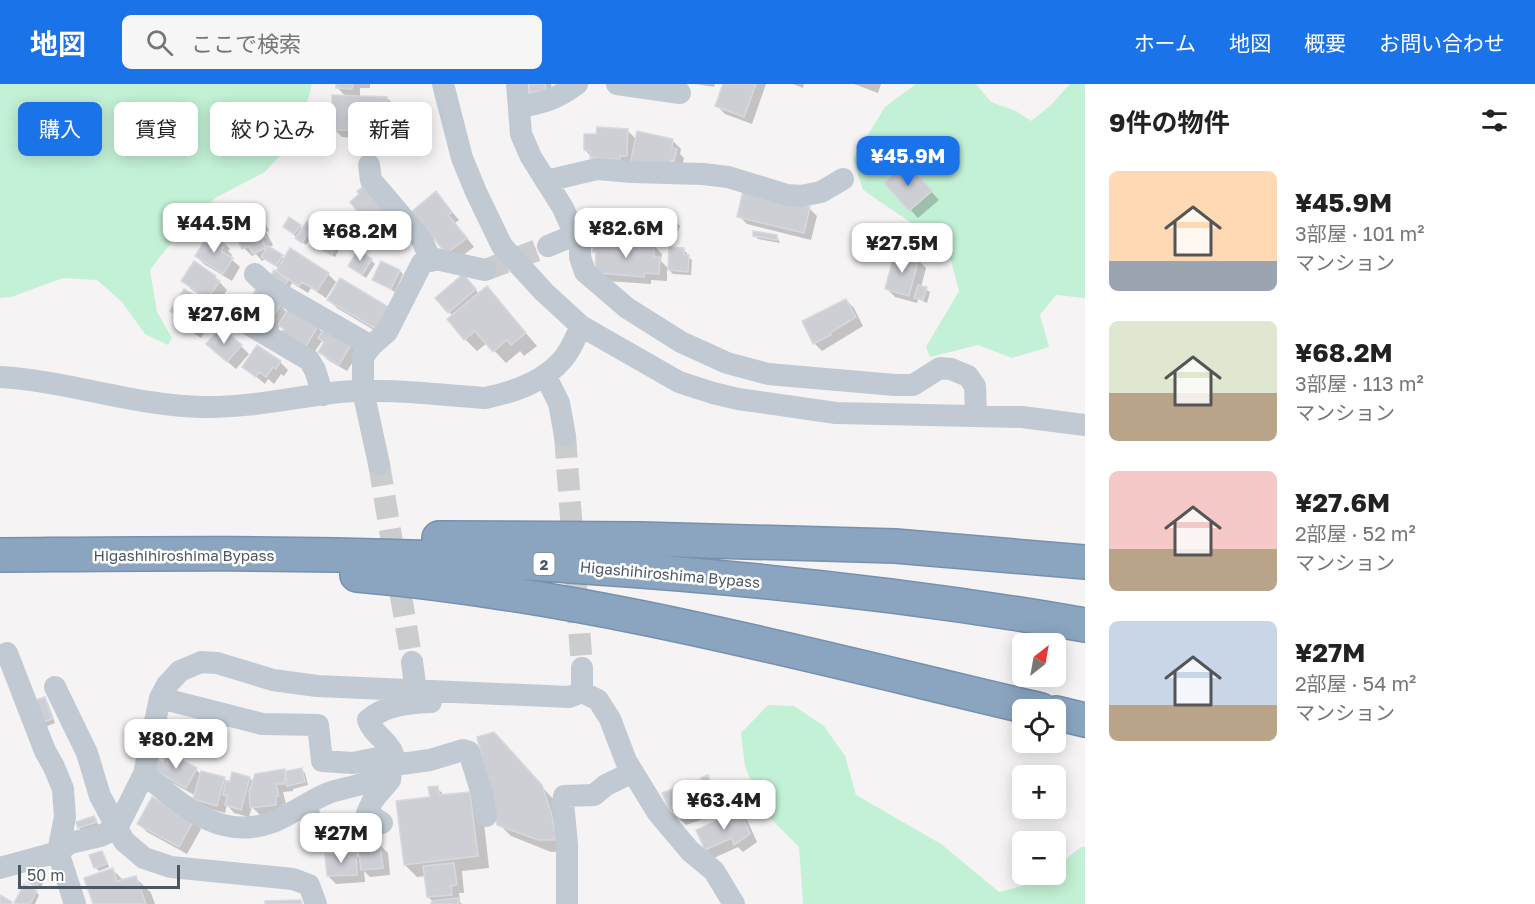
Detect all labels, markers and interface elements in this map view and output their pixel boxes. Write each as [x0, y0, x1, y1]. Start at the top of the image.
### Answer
search box [122, 15, 542, 69]
icon: search [143, 26, 176, 59]
text: 地図 [30, 27, 86, 60]
text: ここで検索 [191, 30, 301, 57]
text: ホーム [1134, 30, 1196, 56]
text: 地図 [1229, 30, 1271, 56]
text: 概要 [1304, 30, 1346, 56]
text: お問い合わせ [1379, 30, 1505, 56]
chip: 購入 [18, 102, 102, 156]
chip: 賃貸 [114, 102, 198, 156]
chip: 絞り込み [210, 102, 336, 156]
chip: 新着 [348, 102, 432, 156]
icon: filters [1478, 104, 1511, 137]
text: 9件の物件 [1109, 107, 1230, 138]
pin: ¥45.9M [859, 136, 957, 187]
text: ¥45.9M [871, 143, 945, 167]
text: ¥45.9M [1295, 187, 1392, 218]
icon: home [1157, 195, 1229, 267]
pin: ¥44.5M [165, 203, 263, 254]
pin: ¥82.6M [577, 208, 675, 259]
text: ¥44.5M [177, 210, 251, 234]
pin: ¥68.2M [311, 211, 409, 262]
text: ¥82.6M [588, 215, 664, 239]
text: ¥68.2M [322, 218, 398, 242]
text: 3部屋 · 101 m² [1295, 221, 1424, 245]
pin: ¥27.5M [853, 223, 951, 274]
text: ¥27.5M [866, 230, 938, 254]
text: マンション [1295, 250, 1395, 274]
pin: ¥27.6M [175, 294, 273, 345]
text: ¥27.6M [187, 301, 261, 325]
text: ¥68.2M [1295, 337, 1393, 368]
icon: home [1157, 345, 1229, 417]
text: 3部屋 · 113 m² [1295, 371, 1424, 395]
text: マンション [1295, 400, 1395, 424]
text: ¥27.6M [1295, 487, 1390, 518]
icon: home [1157, 495, 1229, 567]
text: 2部屋 · 52 m² [1295, 521, 1416, 545]
street label: Higashihiroshima Bypass [94, 546, 274, 564]
text: マンション [1295, 550, 1395, 574]
road number: 2 [534, 553, 554, 575]
street label: Higashihiroshima Bypass [579, 557, 761, 591]
north arrow [1012, 633, 1066, 687]
map controls [1012, 633, 1066, 885]
text: ¥27M [1295, 637, 1365, 668]
icon: home [1157, 645, 1229, 717]
text: 2部屋 · 54 m² [1295, 671, 1416, 695]
button: locate [1012, 699, 1066, 753]
text: マンション [1295, 700, 1395, 724]
pin: ¥80.2M [127, 719, 225, 770]
text: ¥80.2M [138, 726, 214, 750]
button: + [1012, 765, 1066, 819]
pin: ¥63.4M [675, 780, 773, 831]
text: ¥63.4M [687, 787, 761, 811]
pin: ¥27M [305, 813, 377, 864]
text: ¥27M [314, 820, 368, 844]
button: − [1012, 831, 1066, 885]
scale bar [18, 862, 180, 890]
text: 50 m [27, 865, 64, 885]

